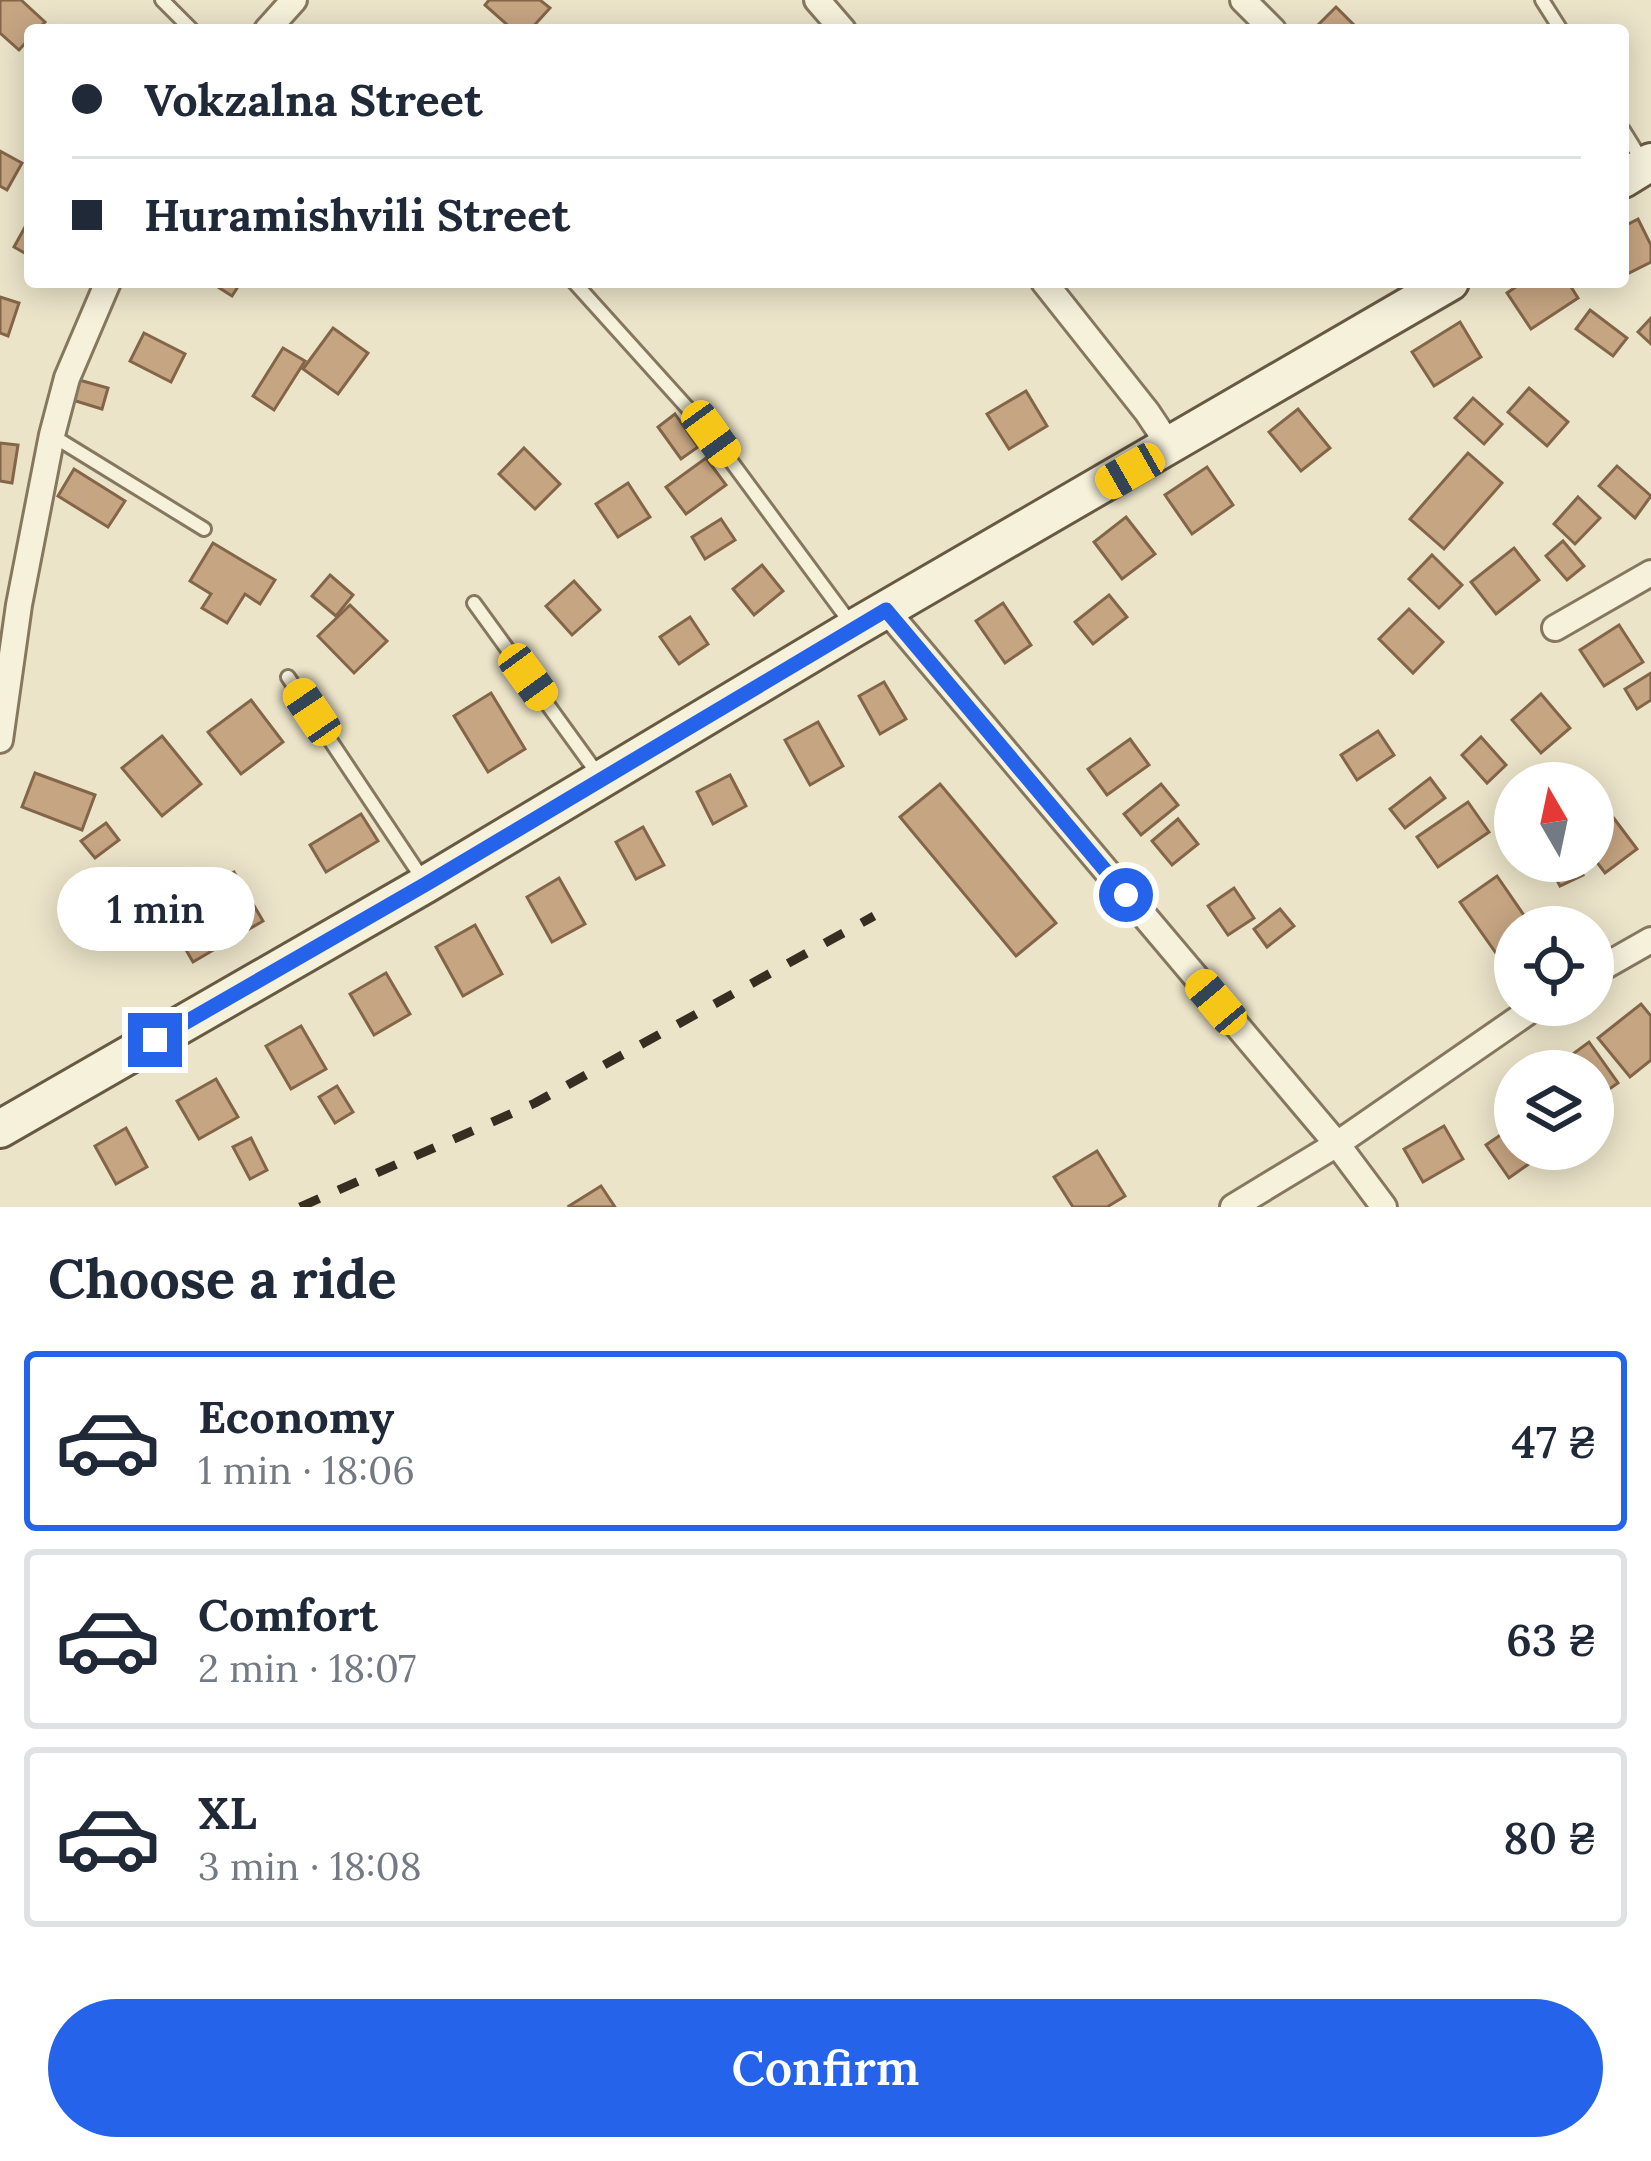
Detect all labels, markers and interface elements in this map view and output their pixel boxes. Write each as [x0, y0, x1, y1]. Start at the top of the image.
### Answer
text: Vokzalna Street [144, 71, 483, 128]
text: Huramishvili Street [144, 186, 570, 243]
car [675, 394, 747, 474]
car [1090, 437, 1170, 505]
car [492, 637, 564, 717]
car [277, 672, 347, 752]
north arrow [1494, 762, 1614, 882]
map controls [1494, 762, 1614, 1170]
callout: 1 min [56, 866, 254, 950]
route start [1099, 868, 1153, 922]
text: 1 min [107, 884, 205, 934]
button: locate [1494, 906, 1614, 1026]
car [1179, 963, 1253, 1041]
route end [128, 1013, 182, 1067]
button: layers [1494, 1050, 1614, 1170]
text: Choose a ride [48, 1244, 397, 1313]
icon: car [54, 1387, 162, 1495]
text: Economy [198, 1388, 394, 1445]
text: 47 ₴ [1512, 1413, 1597, 1470]
text: 1 min · 18:06 [198, 1445, 415, 1495]
icon: car [54, 1585, 162, 1693]
text: Comfort [198, 1586, 378, 1643]
text: 63 ₴ [1506, 1611, 1597, 1668]
text: 2 min · 18:07 [198, 1643, 416, 1693]
icon: car [54, 1783, 162, 1891]
text: XL [198, 1784, 257, 1841]
text: 80 ₴ [1503, 1809, 1597, 1866]
text: 3 min · 18:08 [198, 1841, 422, 1891]
button: Confirm [48, 1999, 1603, 2137]

